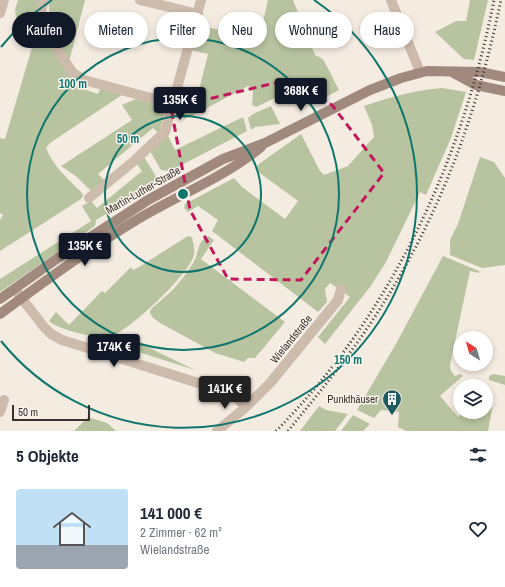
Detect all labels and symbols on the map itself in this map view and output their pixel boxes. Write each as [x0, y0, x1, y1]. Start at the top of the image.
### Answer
text: 100 m [59, 76, 87, 92]
pin: 368K € [268, 78, 334, 112]
pin: 135K € [147, 87, 213, 121]
text: 50 m [117, 131, 139, 147]
street label: Martin-Luther-Straße [103, 163, 183, 217]
centre of rings [176, 187, 190, 201]
pin: 135K € [52, 233, 118, 267]
street label: Wielandstraße [267, 312, 315, 366]
north arrow [453, 331, 493, 371]
pin: 174K € [81, 334, 147, 368]
text: 150 m [334, 352, 362, 368]
pin: 141K € [192, 376, 258, 410]
building icon: Punkthäuser [381, 388, 403, 416]
place label: Punkthäuser [327, 392, 378, 406]
scale bar [12, 403, 90, 422]

